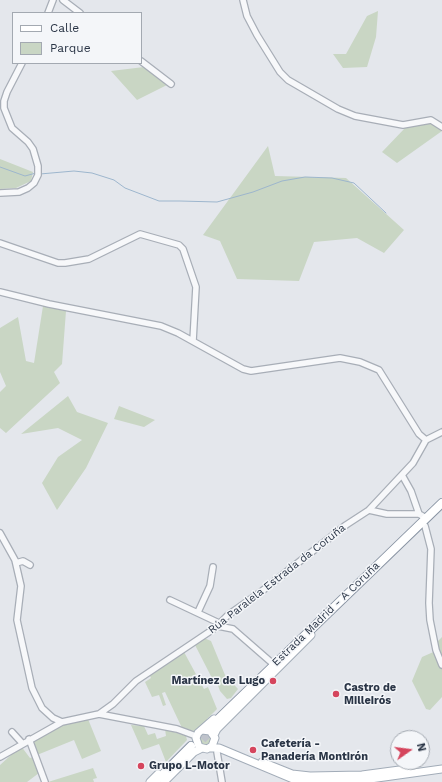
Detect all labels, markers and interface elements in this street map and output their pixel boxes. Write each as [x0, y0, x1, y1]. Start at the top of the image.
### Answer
legend [12, 12, 142, 64]
text: Calle [50, 21, 79, 35]
text: Parque [50, 41, 91, 55]
street label: Rúa Paralela Estrada da Coruña [206, 521, 348, 637]
street label: Estrada Madrid - A Coruña [270, 559, 382, 669]
place label: Martínez de Lugo [171, 674, 265, 688]
marker: Martínez de Lugo [268, 676, 278, 686]
place label: Castro de Milleirós [344, 681, 396, 707]
marker: Castro de Milleirós [331, 689, 341, 699]
north arrow [390, 730, 430, 770]
place label: Cafetería - Panadería Montirón [261, 737, 368, 763]
text: N [414, 742, 428, 753]
marker: Cafetería - Panadería Montirón [248, 745, 258, 755]
place label: Grupo L-Motor [149, 759, 230, 773]
marker: Grupo L-Motor [136, 761, 146, 771]

